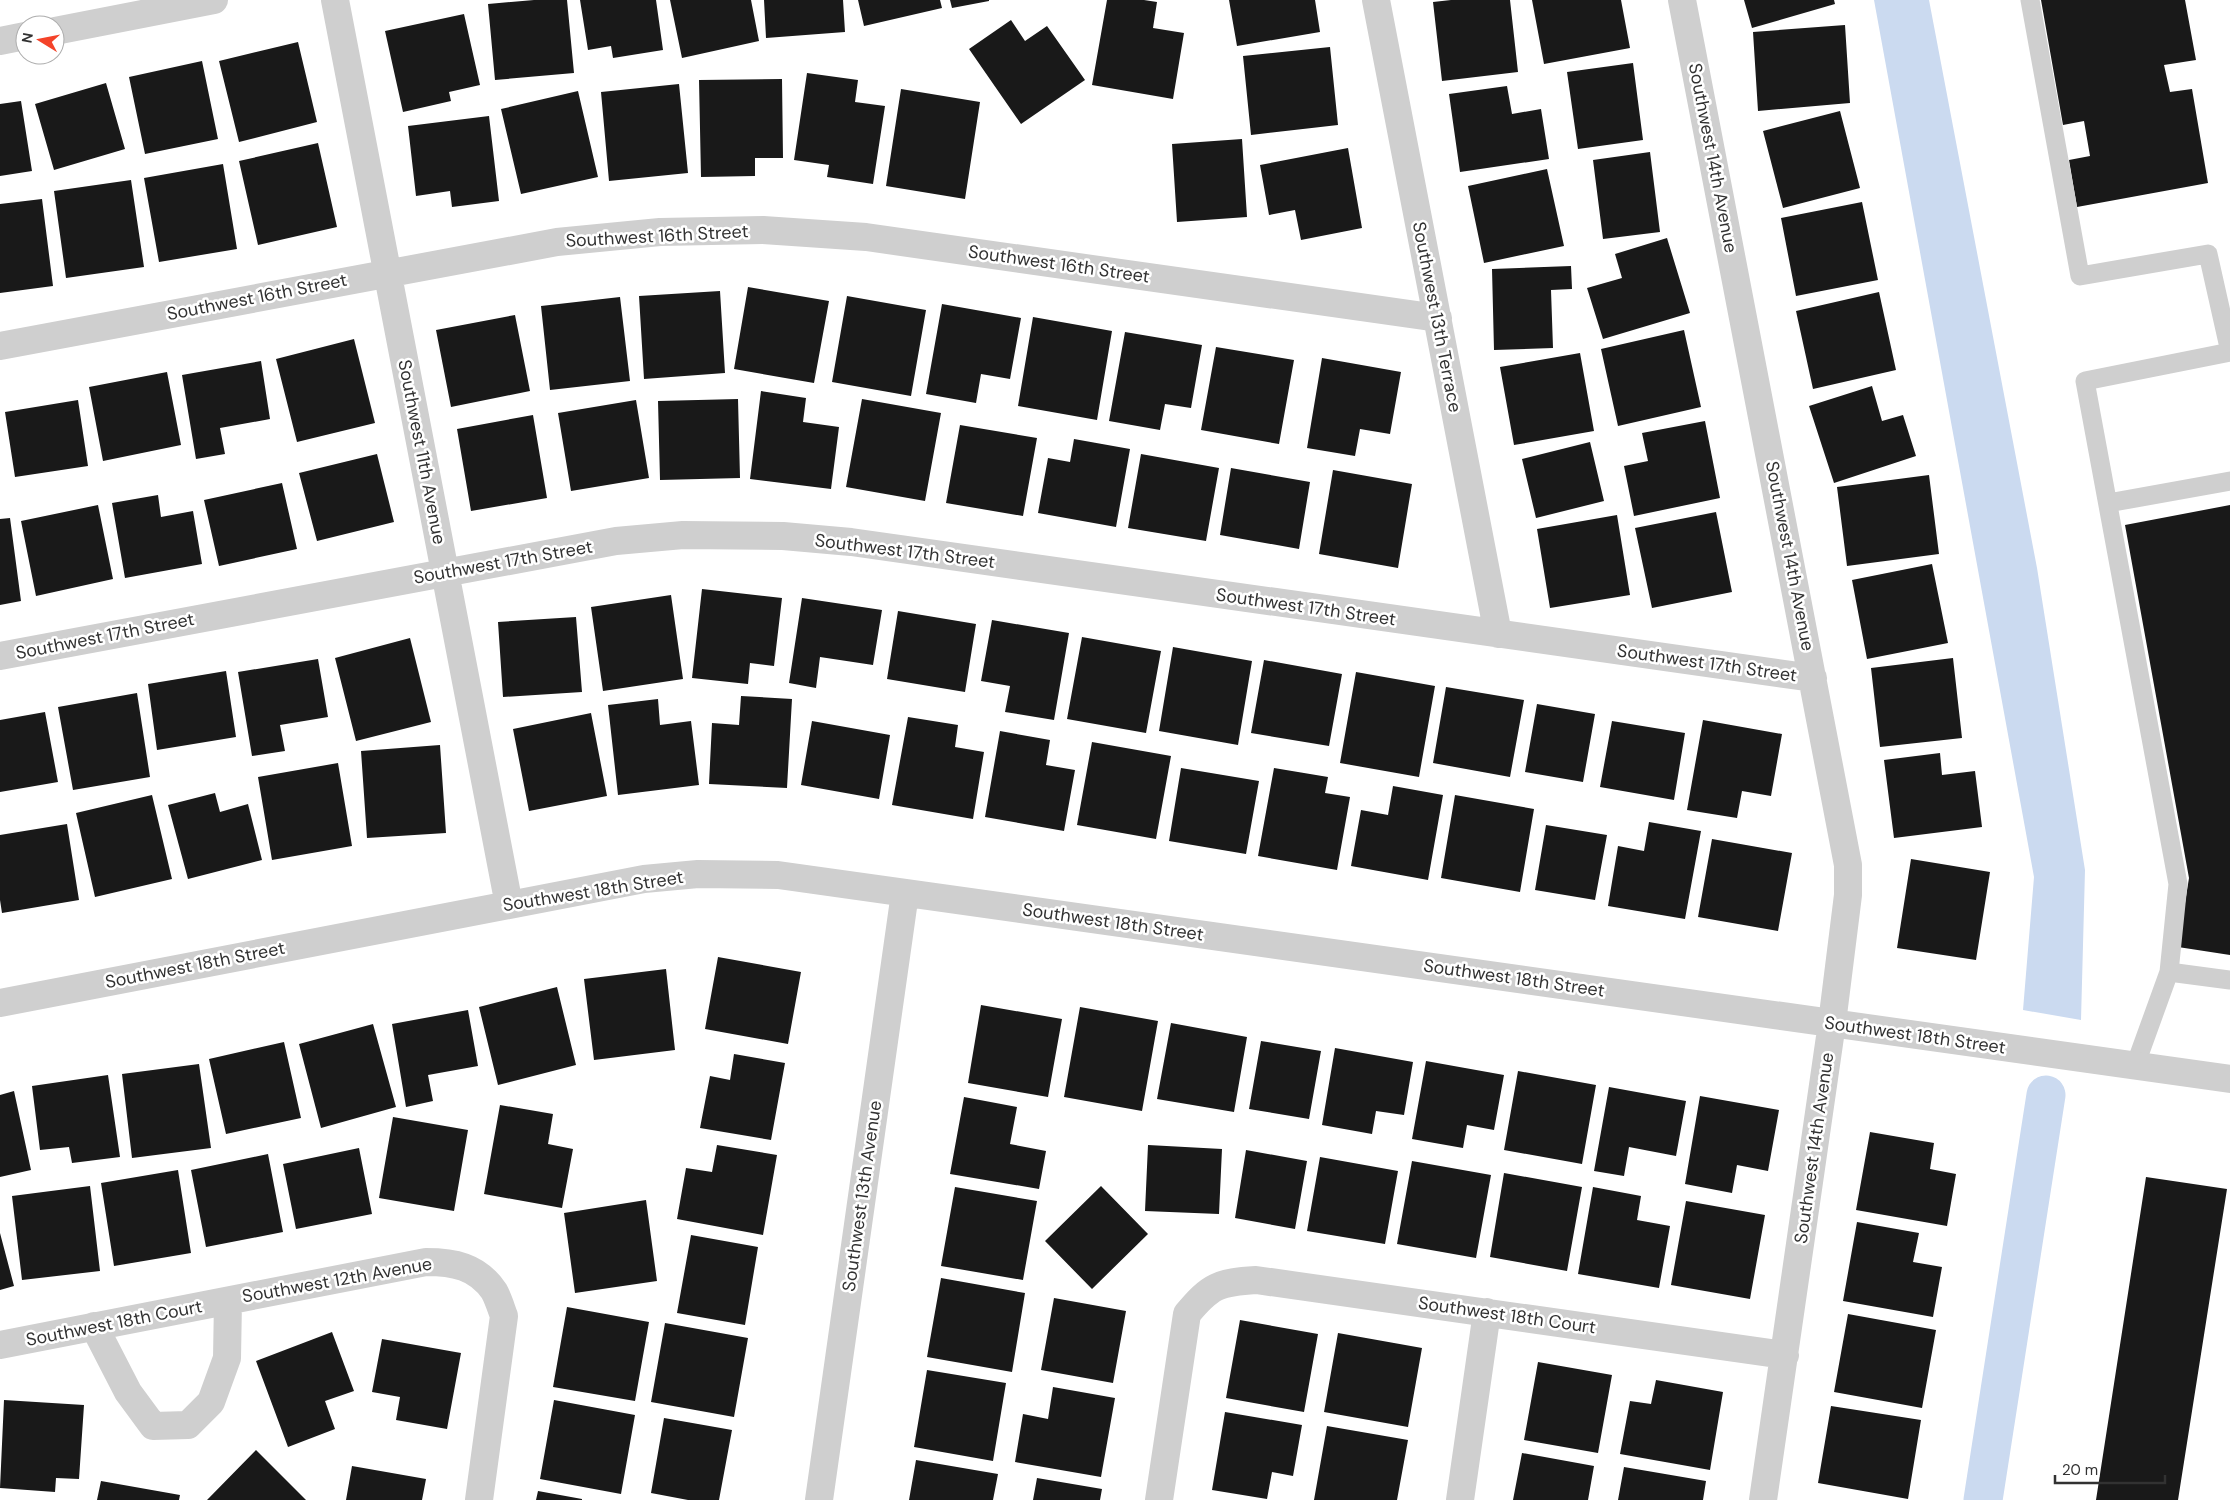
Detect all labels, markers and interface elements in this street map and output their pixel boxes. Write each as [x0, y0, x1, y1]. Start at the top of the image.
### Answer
north arrow [15, 15, 65, 65]
text: N [17, 31, 37, 44]
street label: Southwest 14th Avenue [1683, 61, 1743, 255]
street label: Southwest 16th Street [565, 219, 749, 253]
street label: Southwest 13th Terrace [1407, 220, 1467, 414]
street label: Southwest 16th Street [967, 239, 1151, 289]
street label: Southwest 16th Street [165, 268, 349, 326]
street label: Southwest 11th Avenue [392, 358, 452, 546]
street label: Southwest 14th Avenue [1760, 459, 1820, 653]
street label: Southwest 17th Street [814, 528, 996, 574]
street label: Southwest 17th Street [412, 534, 594, 590]
street label: Southwest 17th Street [1215, 582, 1397, 632]
street label: Southwest 17th Street [14, 607, 196, 665]
street label: Southwest 17th Street [1616, 638, 1798, 688]
street label: Southwest 18th Street [501, 865, 685, 917]
street label: Southwest 18th Street [1021, 897, 1205, 947]
street label: Southwest 18th Street [103, 936, 287, 994]
street label: Southwest 18th Street [1422, 953, 1606, 1003]
street label: Southwest 18th Street [1823, 1010, 2007, 1060]
street label: Southwest 14th Avenue [1789, 1051, 1839, 1245]
street label: Southwest 13th Avenue [837, 1099, 887, 1293]
street label: Southwest 12th Avenue [240, 1251, 434, 1309]
street label: Southwest 18th Court [1417, 1291, 1597, 1339]
street label: Southwest 18th Court [24, 1294, 204, 1352]
scale bar [2055, 1452, 2165, 1484]
text: 20 m [2062, 1460, 2098, 1480]

